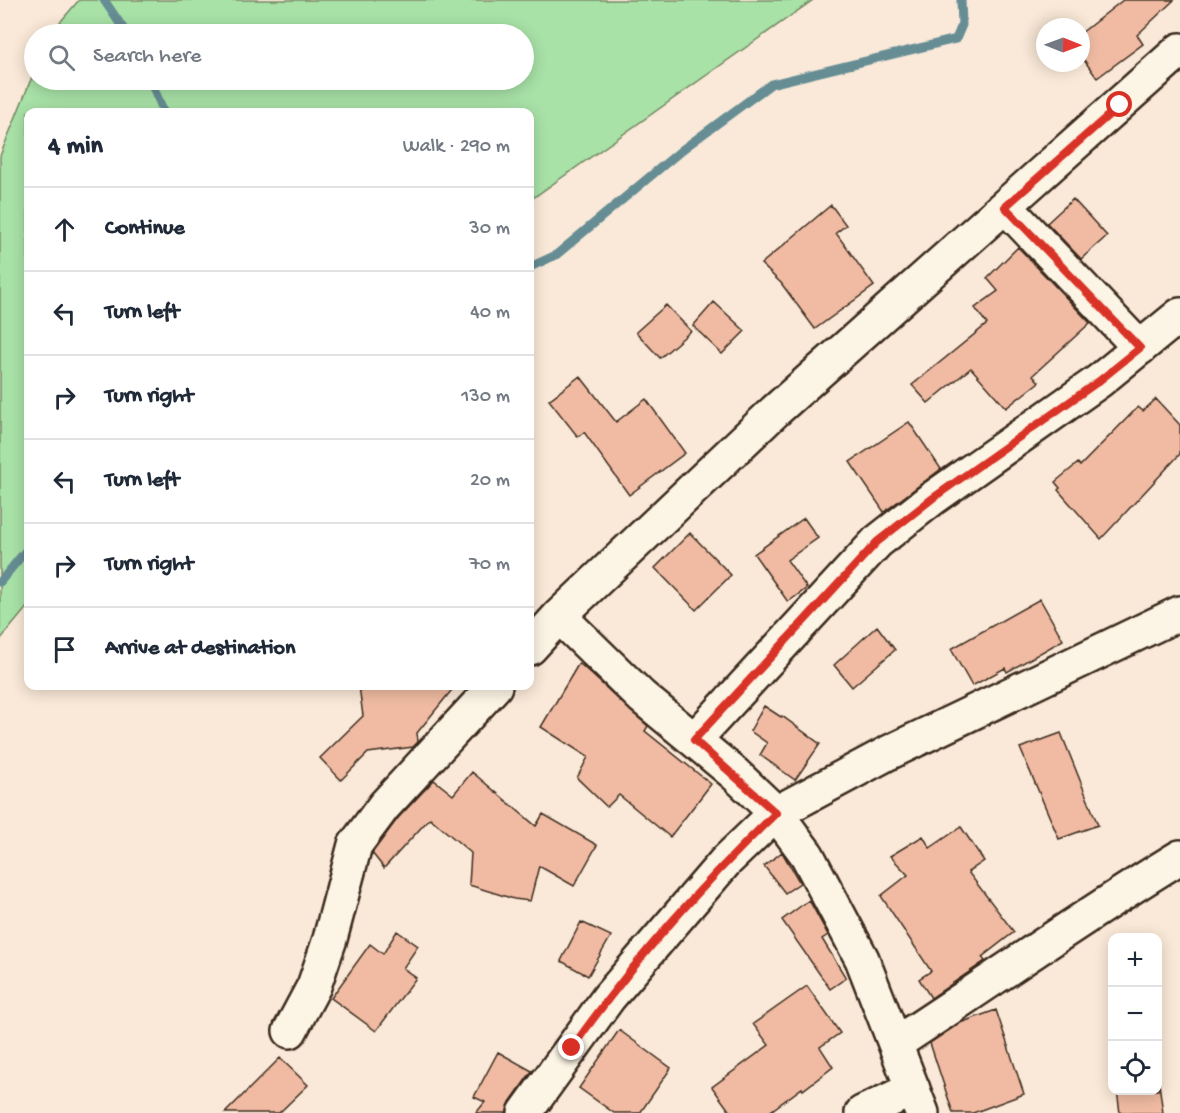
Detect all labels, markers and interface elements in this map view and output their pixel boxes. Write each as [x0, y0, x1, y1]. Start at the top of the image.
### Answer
north arrow [1036, 18, 1090, 72]
search box [24, 24, 534, 90]
icon: search [45, 41, 78, 74]
text: Search here [93, 44, 201, 70]
route start [1106, 91, 1132, 117]
text: 4 min [48, 132, 103, 163]
text: Walk · 290 m [403, 136, 510, 159]
icon: ahead [48, 213, 81, 246]
text: Continue [105, 216, 185, 242]
text: 30 m [469, 218, 510, 241]
icon: left [48, 297, 81, 330]
text: Turn left [105, 300, 179, 326]
text: 40 m [470, 302, 510, 325]
icon: right [48, 381, 81, 414]
text: Turn right [105, 384, 193, 410]
text: 130 m [461, 386, 510, 409]
icon: left [48, 465, 81, 498]
text: Turn left [105, 468, 179, 494]
text: 20 m [470, 470, 510, 493]
icon: right [48, 549, 81, 582]
text: Turn right [105, 552, 193, 578]
text: 70 m [469, 554, 510, 577]
icon: arrive [48, 633, 81, 666]
text: Arrive at destination [105, 636, 295, 662]
map controls [1108, 933, 1162, 1095]
button: + [1108, 933, 1162, 987]
button: − [1108, 987, 1162, 1041]
route end [558, 1034, 584, 1060]
button: locate [1108, 1041, 1162, 1095]

